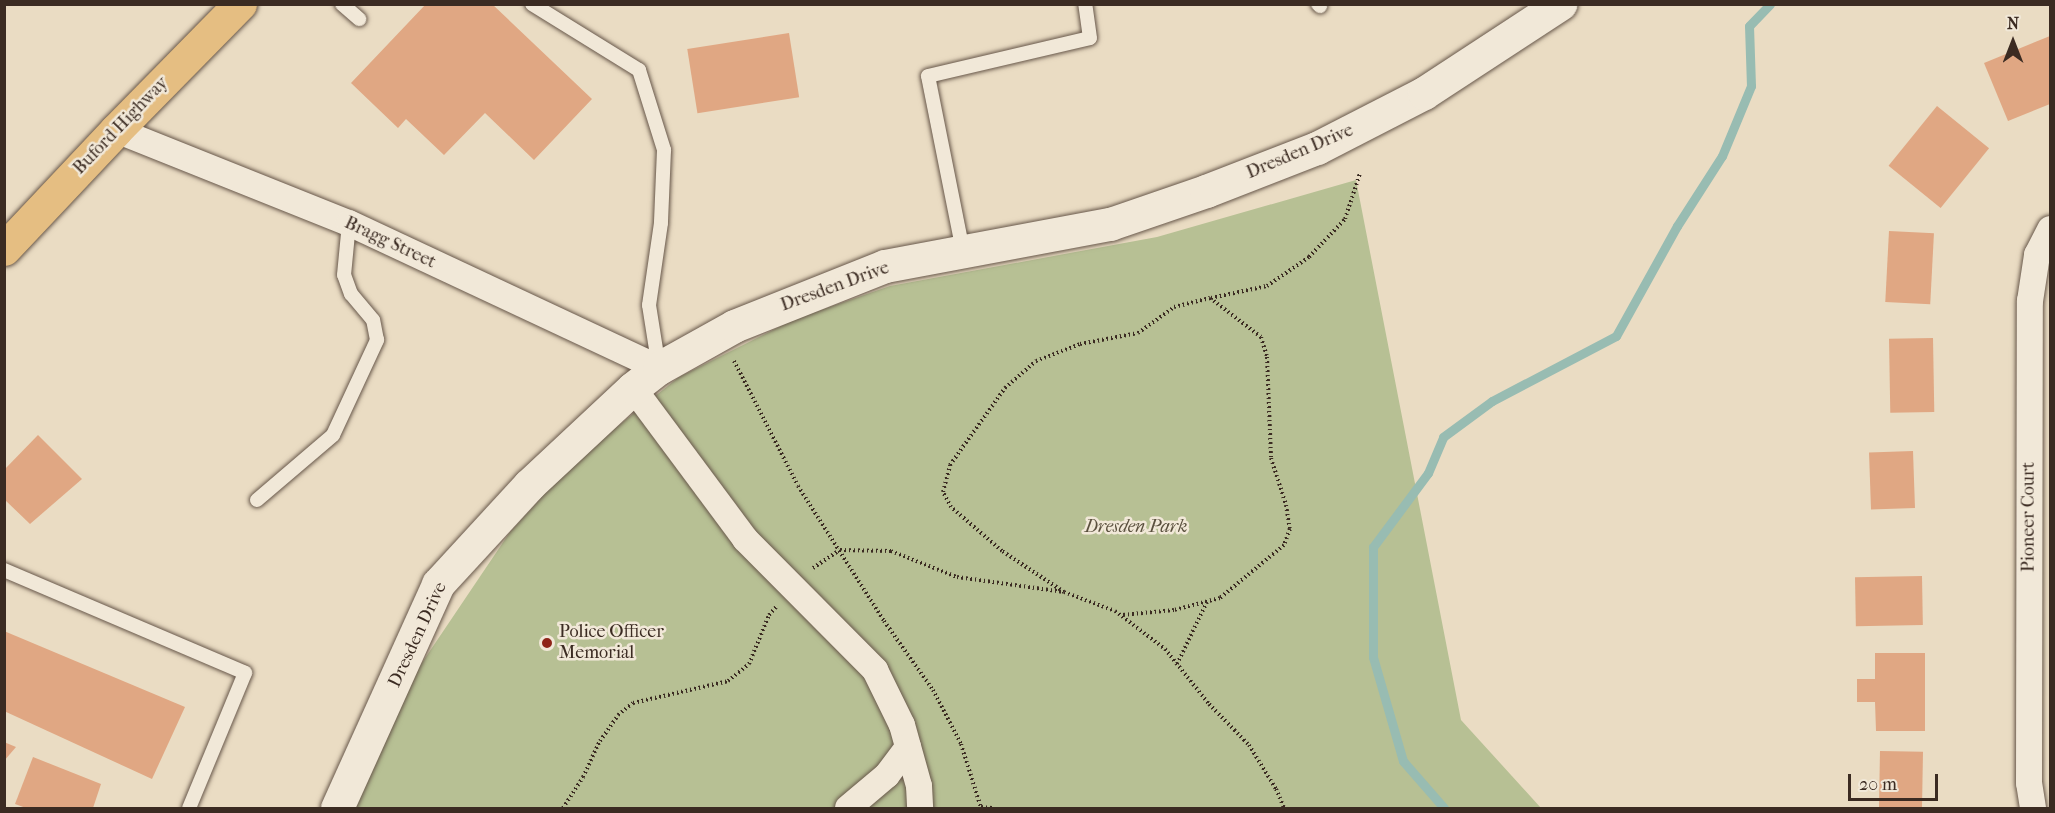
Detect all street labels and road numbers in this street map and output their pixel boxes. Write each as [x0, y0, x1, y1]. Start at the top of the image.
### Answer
street label: Buford Highway [69, 73, 173, 179]
street label: Dresden Drive [1243, 120, 1357, 184]
street label: Bragg Street [341, 212, 439, 274]
street label: Dresden Drive [778, 257, 892, 317]
street label: Pioneer Court [2018, 462, 2040, 572]
street label: Dresden Drive [384, 579, 452, 691]

